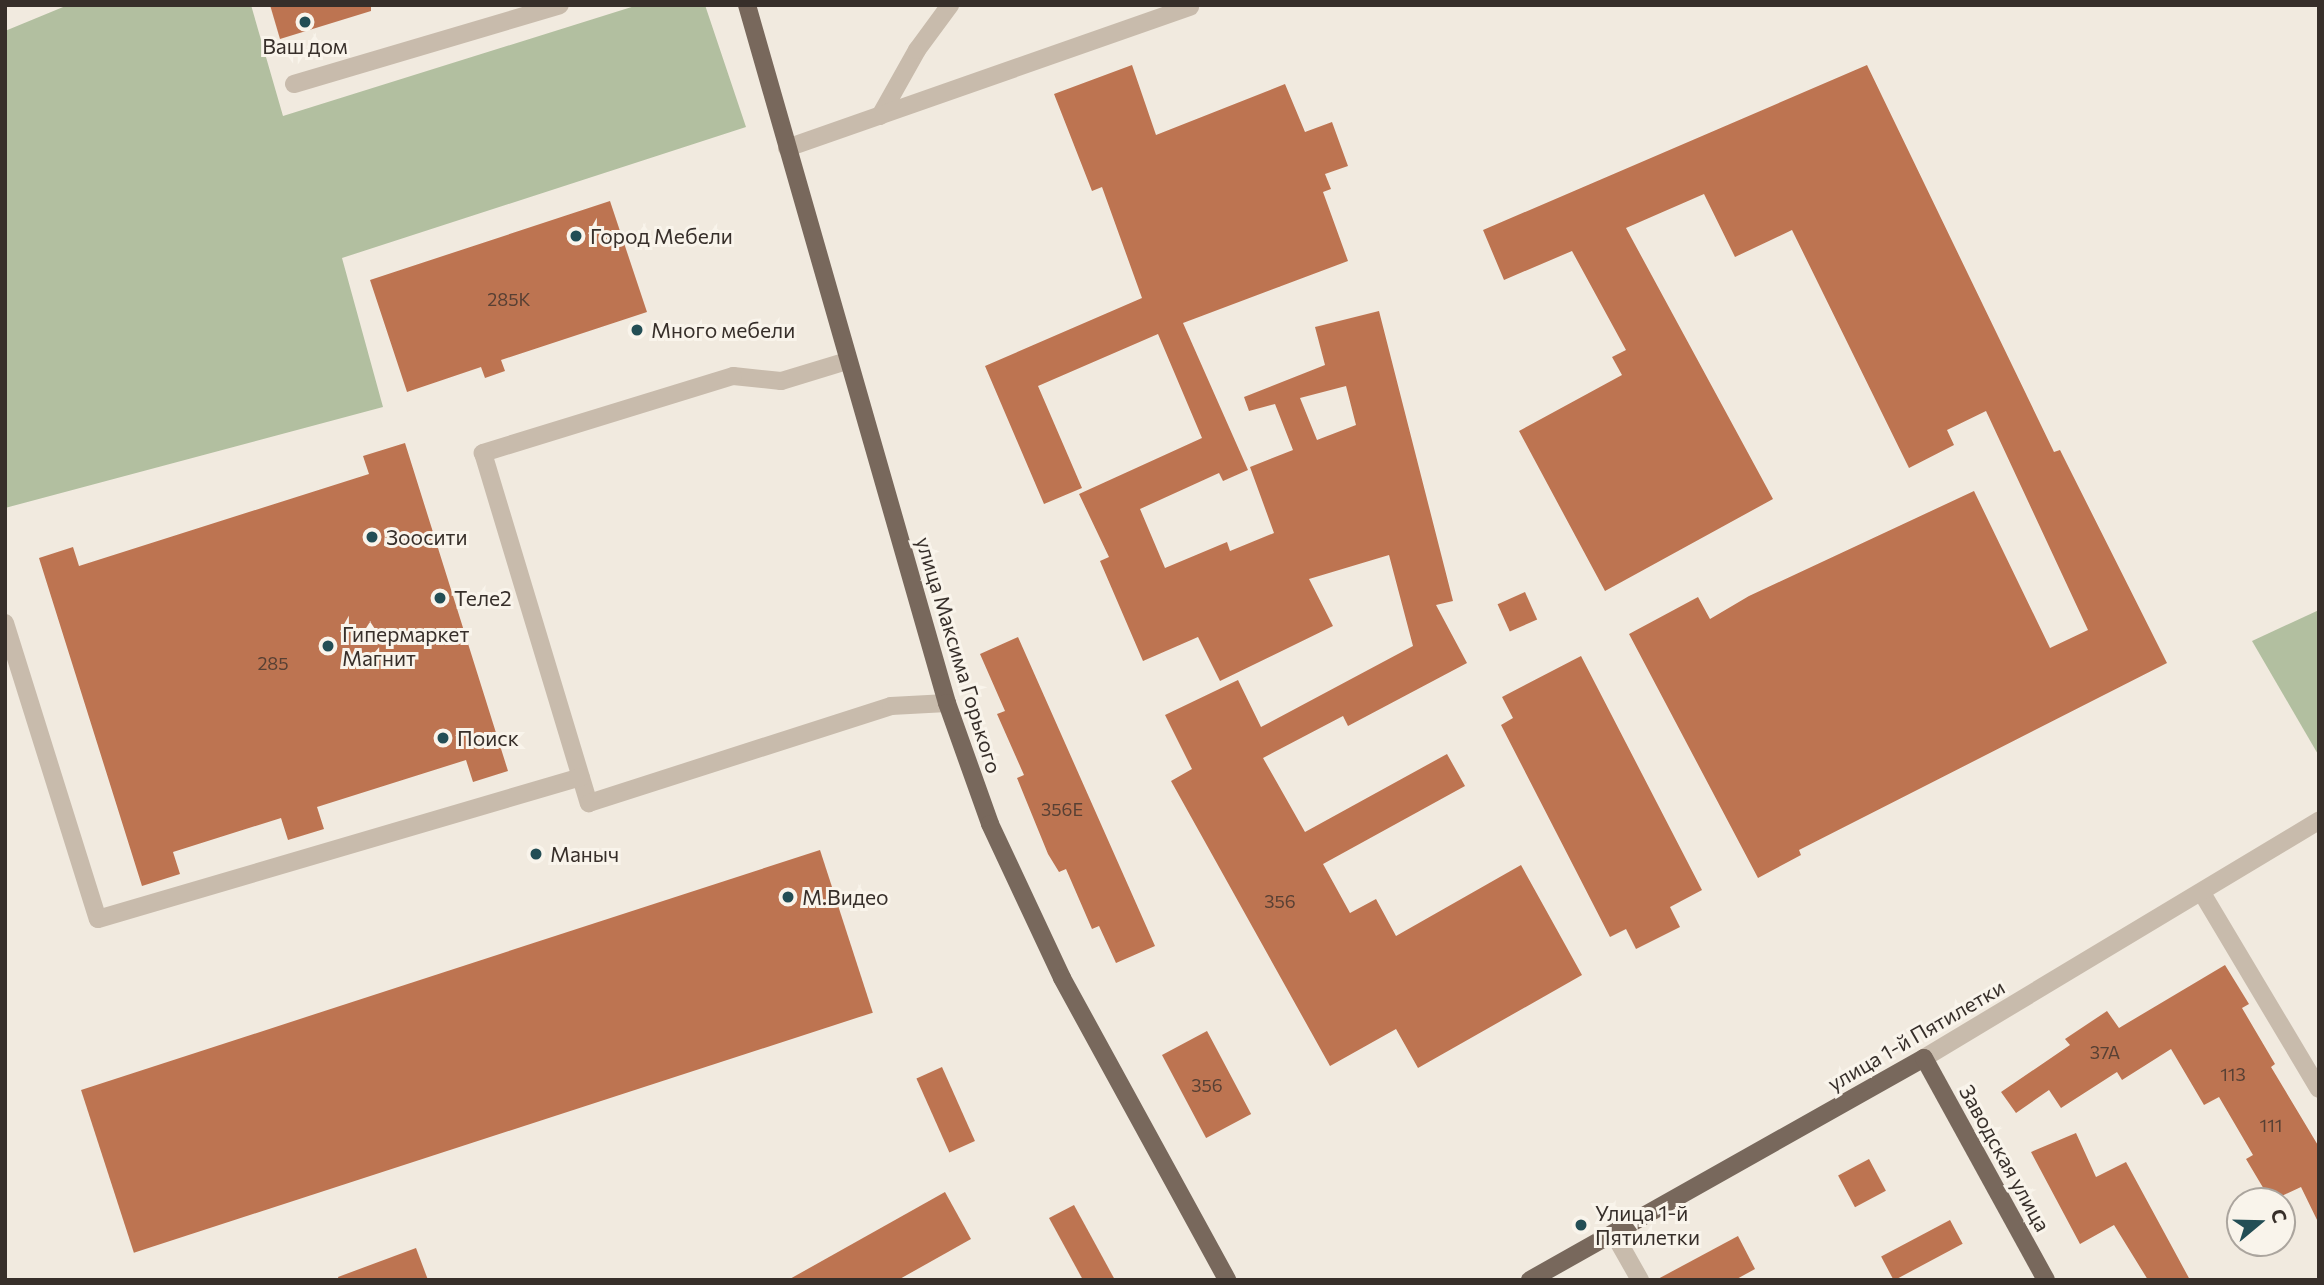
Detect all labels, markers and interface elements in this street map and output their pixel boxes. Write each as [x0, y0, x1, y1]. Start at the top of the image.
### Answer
marker: Ваш дом [297, 14, 313, 30]
place label: Ваш дом [262, 33, 348, 59]
place label: Город Мебели [590, 223, 733, 249]
marker: Город Мебели [568, 228, 584, 244]
house number: 285К [487, 288, 531, 310]
place label: Много мебели [651, 317, 795, 343]
marker: Много мебели [629, 322, 645, 338]
place label: Зоосити [386, 524, 467, 550]
marker: Зоосити [364, 529, 380, 545]
street label: улица Максима Горького [911, 534, 1007, 776]
place label: Теле2 [454, 585, 512, 611]
marker: Теле2 [432, 590, 448, 606]
place label: Гипермаркет Магнит [342, 621, 469, 671]
marker: Гипермаркет Магнит [320, 638, 336, 654]
house number: 285 [257, 652, 289, 674]
place label: Поиск [457, 725, 519, 751]
marker: Поиск [435, 730, 451, 746]
house number: 356Е [1041, 798, 1083, 820]
place label: Маныч [550, 841, 619, 867]
marker: Маныч [528, 846, 544, 862]
place label: М.Видео [802, 884, 889, 910]
marker: М.Видео [780, 889, 796, 905]
house number: 356 [1264, 890, 1296, 912]
street label: улица 1-й Пятилетки [1823, 974, 2009, 1096]
house number: 37А [2090, 1041, 2120, 1063]
house number: 113 [2220, 1063, 2246, 1085]
house number: 356 [1191, 1074, 1223, 1096]
street label: Заводская улица [1954, 1080, 2056, 1236]
house number: 111 [2259, 1114, 2283, 1136]
north arrow [2226, 1187, 2296, 1257]
place label: Улица 1-й Пятилетки [1595, 1200, 1700, 1250]
text: С [2266, 1206, 2292, 1226]
marker: Улица 1-й Пятилетки [1573, 1217, 1589, 1233]

